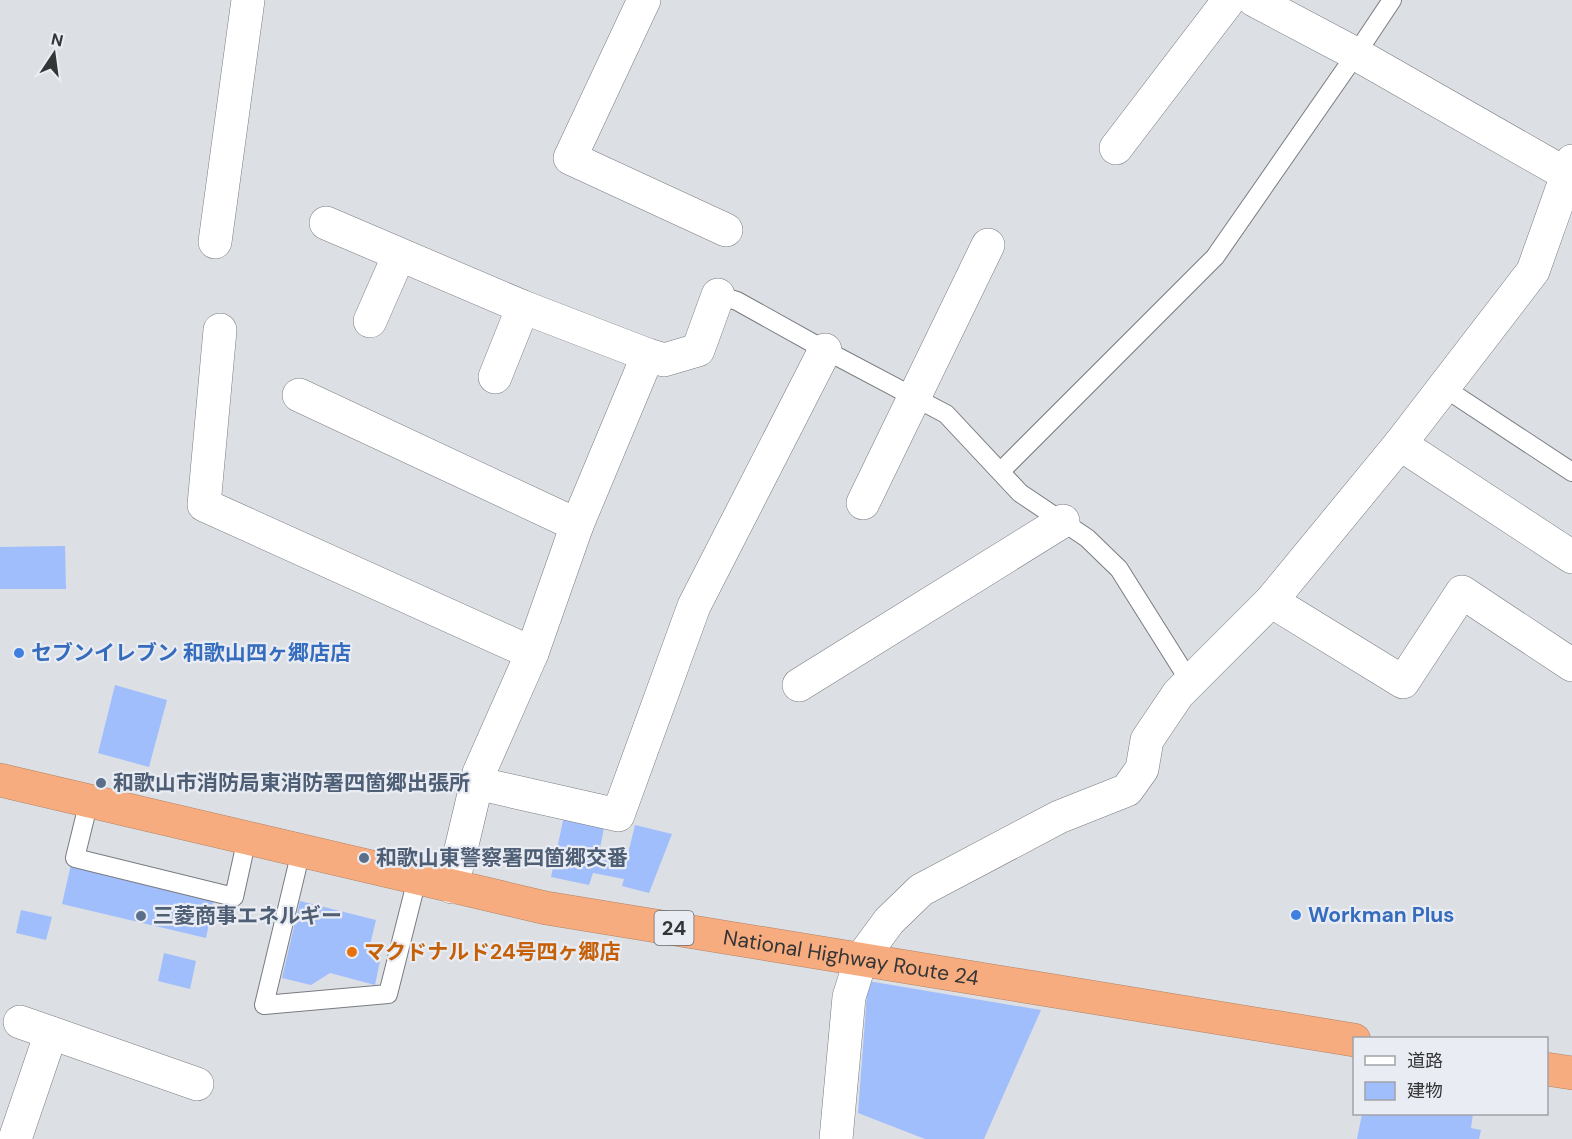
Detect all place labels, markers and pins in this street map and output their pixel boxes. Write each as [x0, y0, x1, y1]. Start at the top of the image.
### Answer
place label: セブンイレブン 和歌山四ヶ郷店店 [31, 639, 351, 667]
marker: セブンイレブン 和歌山四ヶ郷店店 [12, 646, 26, 660]
place label: 和歌山市消防局東消防署四箇郷出張所 [113, 769, 470, 797]
marker: 和歌山市消防局東消防署四箇郷出張所 [94, 776, 108, 790]
place label: 和歌山東警察署四箇郷交番 [376, 844, 628, 872]
marker: 和歌山東警察署四箇郷交番 [357, 851, 371, 865]
place label: Workman Plus [1308, 901, 1454, 929]
place label: 三菱商事エネルギー [153, 902, 342, 930]
marker: Workman Plus [1289, 908, 1303, 922]
marker: 三菱商事エネルギー [134, 909, 148, 923]
place label: マクドナルド24号四ヶ郷店 [364, 938, 621, 966]
marker: マクドナルド24号四ヶ郷店 [345, 945, 359, 959]

